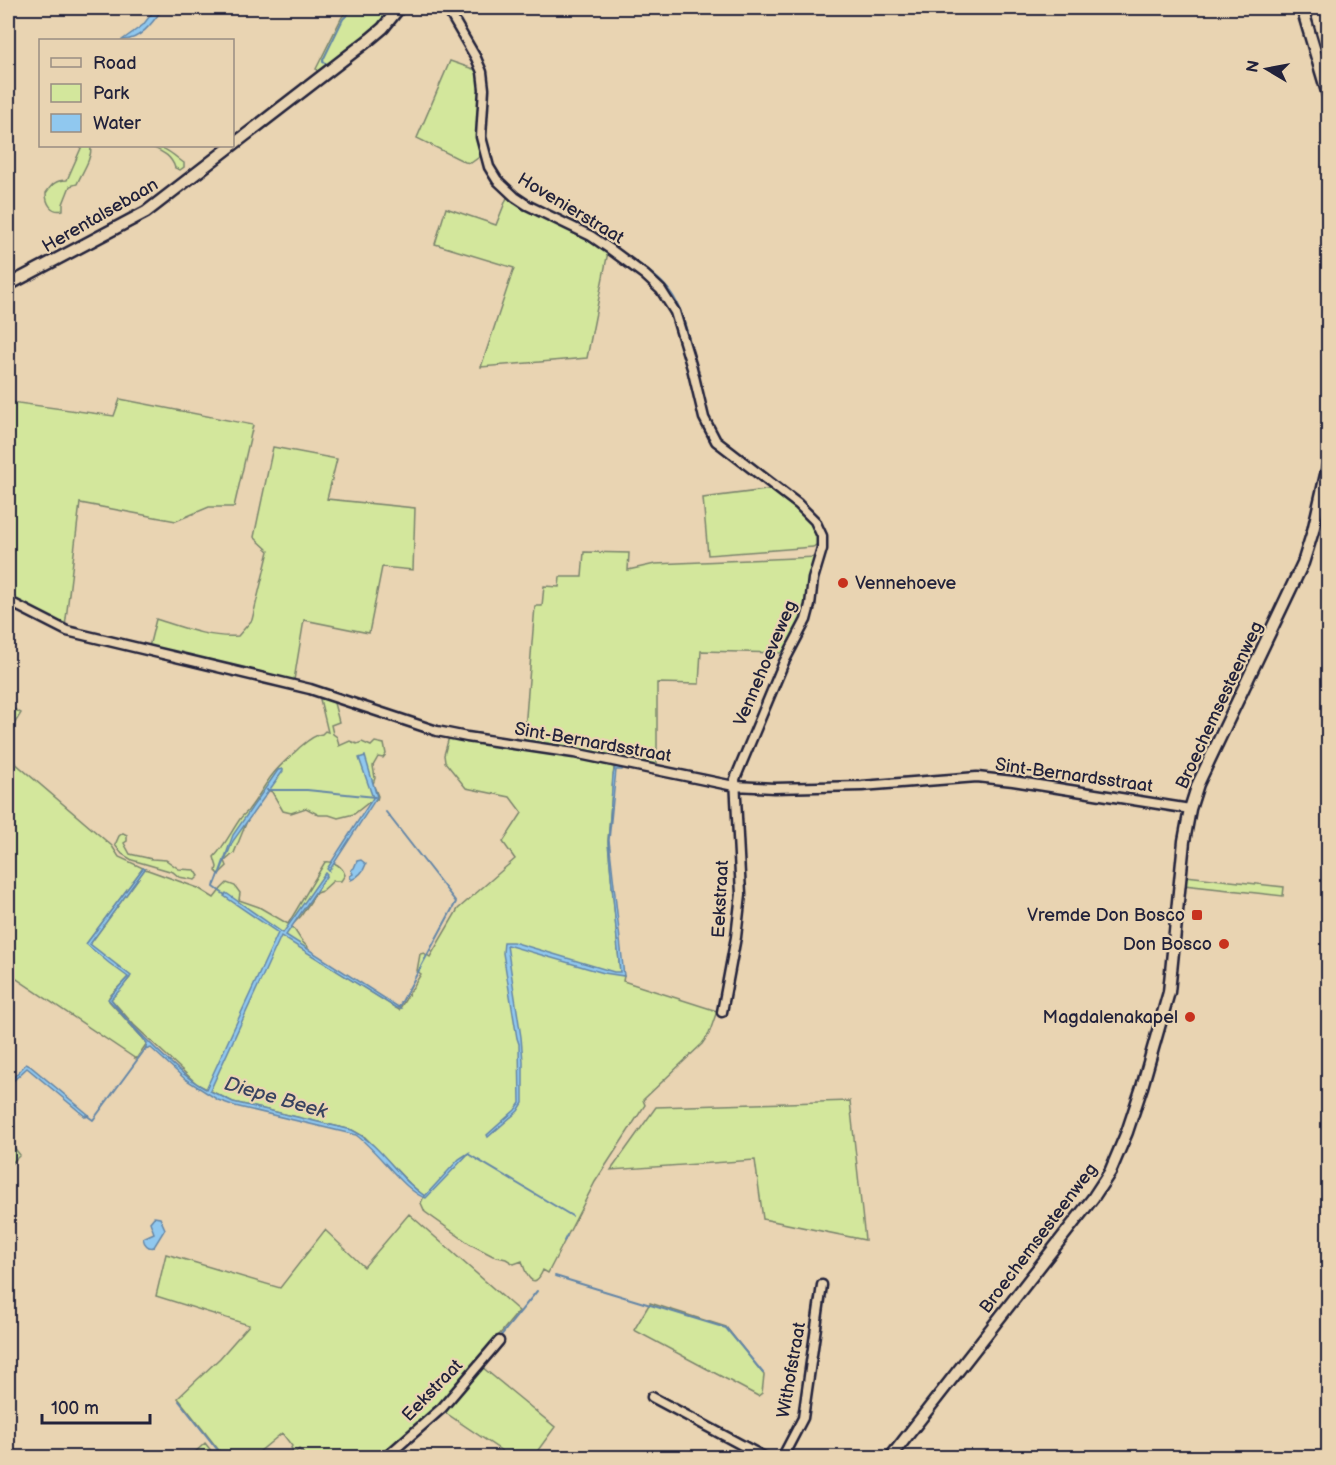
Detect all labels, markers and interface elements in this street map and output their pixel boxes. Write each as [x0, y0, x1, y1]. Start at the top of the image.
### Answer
legend [39, 39, 234, 147]
north arrow [1237, 39, 1297, 99]
text: Road [93, 53, 137, 74]
text: N [1243, 59, 1264, 74]
text: Park [93, 83, 129, 104]
text: Water [93, 113, 141, 134]
street label: Hovenierstraat [514, 168, 628, 249]
street label: Herentalsebaan [39, 174, 162, 257]
place label: Vennehoeve [855, 573, 957, 594]
marker: Vennehoeve [836, 576, 850, 590]
street label: Vennehoeveweg [730, 597, 801, 729]
street label: Broechemsesteenweg [1171, 618, 1267, 792]
street label: Sint-Bernardsstraat [513, 718, 674, 767]
street label: Sint-Bernardsstraat [994, 754, 1155, 797]
street label: Eekstraat [708, 859, 733, 938]
place label: Vremde Don Bosco [1027, 905, 1185, 926]
marker: Vremde Don Bosco [1190, 908, 1204, 922]
place label: Don Bosco [1123, 934, 1212, 955]
marker: Don Bosco [1217, 937, 1231, 951]
place label: Magdalenakapel [1043, 1007, 1178, 1028]
marker: Magdalenakapel [1183, 1010, 1197, 1024]
water label: Diepe Beek [221, 1072, 331, 1124]
street label: Broechemsesteenweg [975, 1159, 1102, 1317]
street label: Withofstraat [773, 1320, 810, 1420]
street label: Eekstraat [398, 1355, 467, 1426]
scale bar [42, 1387, 150, 1425]
text: 100 m [51, 1398, 99, 1419]

